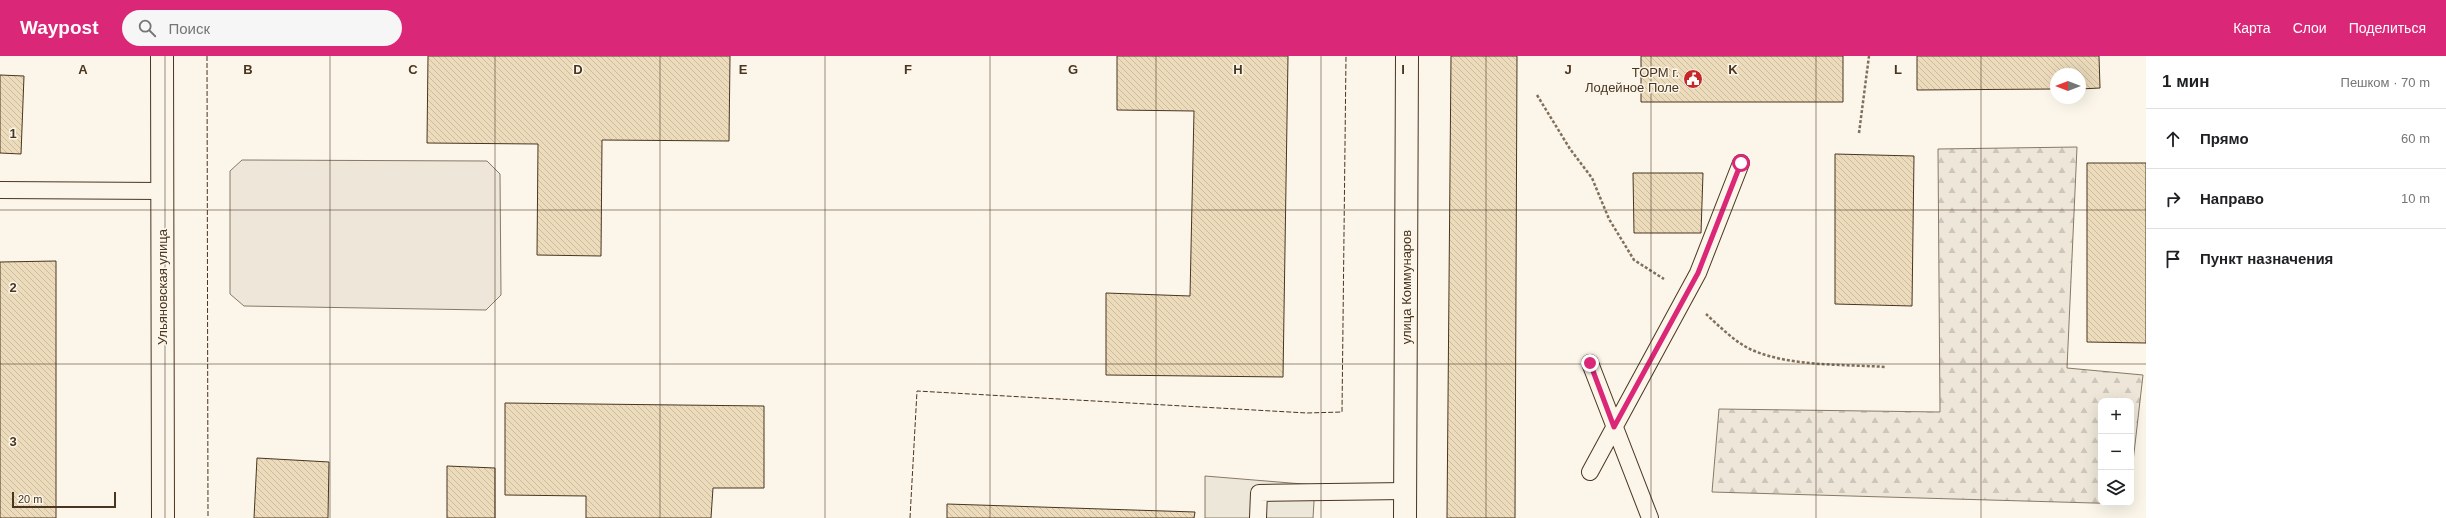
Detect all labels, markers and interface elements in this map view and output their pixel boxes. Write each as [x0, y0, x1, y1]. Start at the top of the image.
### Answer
search box [122, 10, 402, 46]
text: Waypost [20, 17, 98, 38]
icon: search [136, 17, 158, 39]
text: Поиск [168, 20, 210, 37]
text: Карта [2233, 20, 2271, 36]
text: Слои [2293, 20, 2327, 36]
text: Поделиться [2349, 20, 2426, 36]
text: A [78, 62, 88, 77]
text: B [243, 62, 253, 77]
text: C [408, 62, 418, 77]
text: D [573, 62, 583, 77]
text: E [739, 62, 748, 77]
text: F [904, 62, 912, 77]
text: G [1068, 62, 1078, 77]
text: H [1233, 62, 1243, 77]
text: I [1401, 62, 1405, 77]
text: J [1564, 62, 1572, 77]
text: K [1728, 62, 1738, 77]
text: L [1894, 62, 1902, 77]
place label: ТОРМ г. Лодейное Поле [1585, 65, 1679, 95]
public building icon: ТОРМ г. Лодейное Поле [1682, 68, 1704, 90]
north arrow [2050, 68, 2086, 104]
text: 1 мин [2162, 72, 2209, 91]
text: Пешком · 70 m [2341, 75, 2430, 90]
text: 1 [9, 126, 17, 141]
icon: ahead [2162, 128, 2184, 150]
text: Прямо [2200, 130, 2249, 147]
text: 60 m [2401, 131, 2430, 146]
route start [1732, 154, 1750, 172]
icon: right [2162, 188, 2184, 210]
text: Направо [2200, 190, 2264, 207]
text: 10 m [2401, 191, 2430, 206]
street label: Ульяновская улица [155, 228, 170, 345]
street label: улица Коммунаров [1399, 230, 1414, 344]
icon: arrive [2162, 248, 2184, 270]
text: Пункт назначения [2200, 250, 2333, 267]
text: 2 [9, 280, 17, 295]
route end [1581, 354, 1599, 372]
map controls [2098, 398, 2134, 506]
button: + [2098, 398, 2134, 434]
text: 3 [9, 434, 17, 449]
button: − [2098, 434, 2134, 470]
button: layers [2098, 470, 2134, 506]
scale bar [12, 490, 116, 509]
text: 20 m [18, 493, 42, 505]

